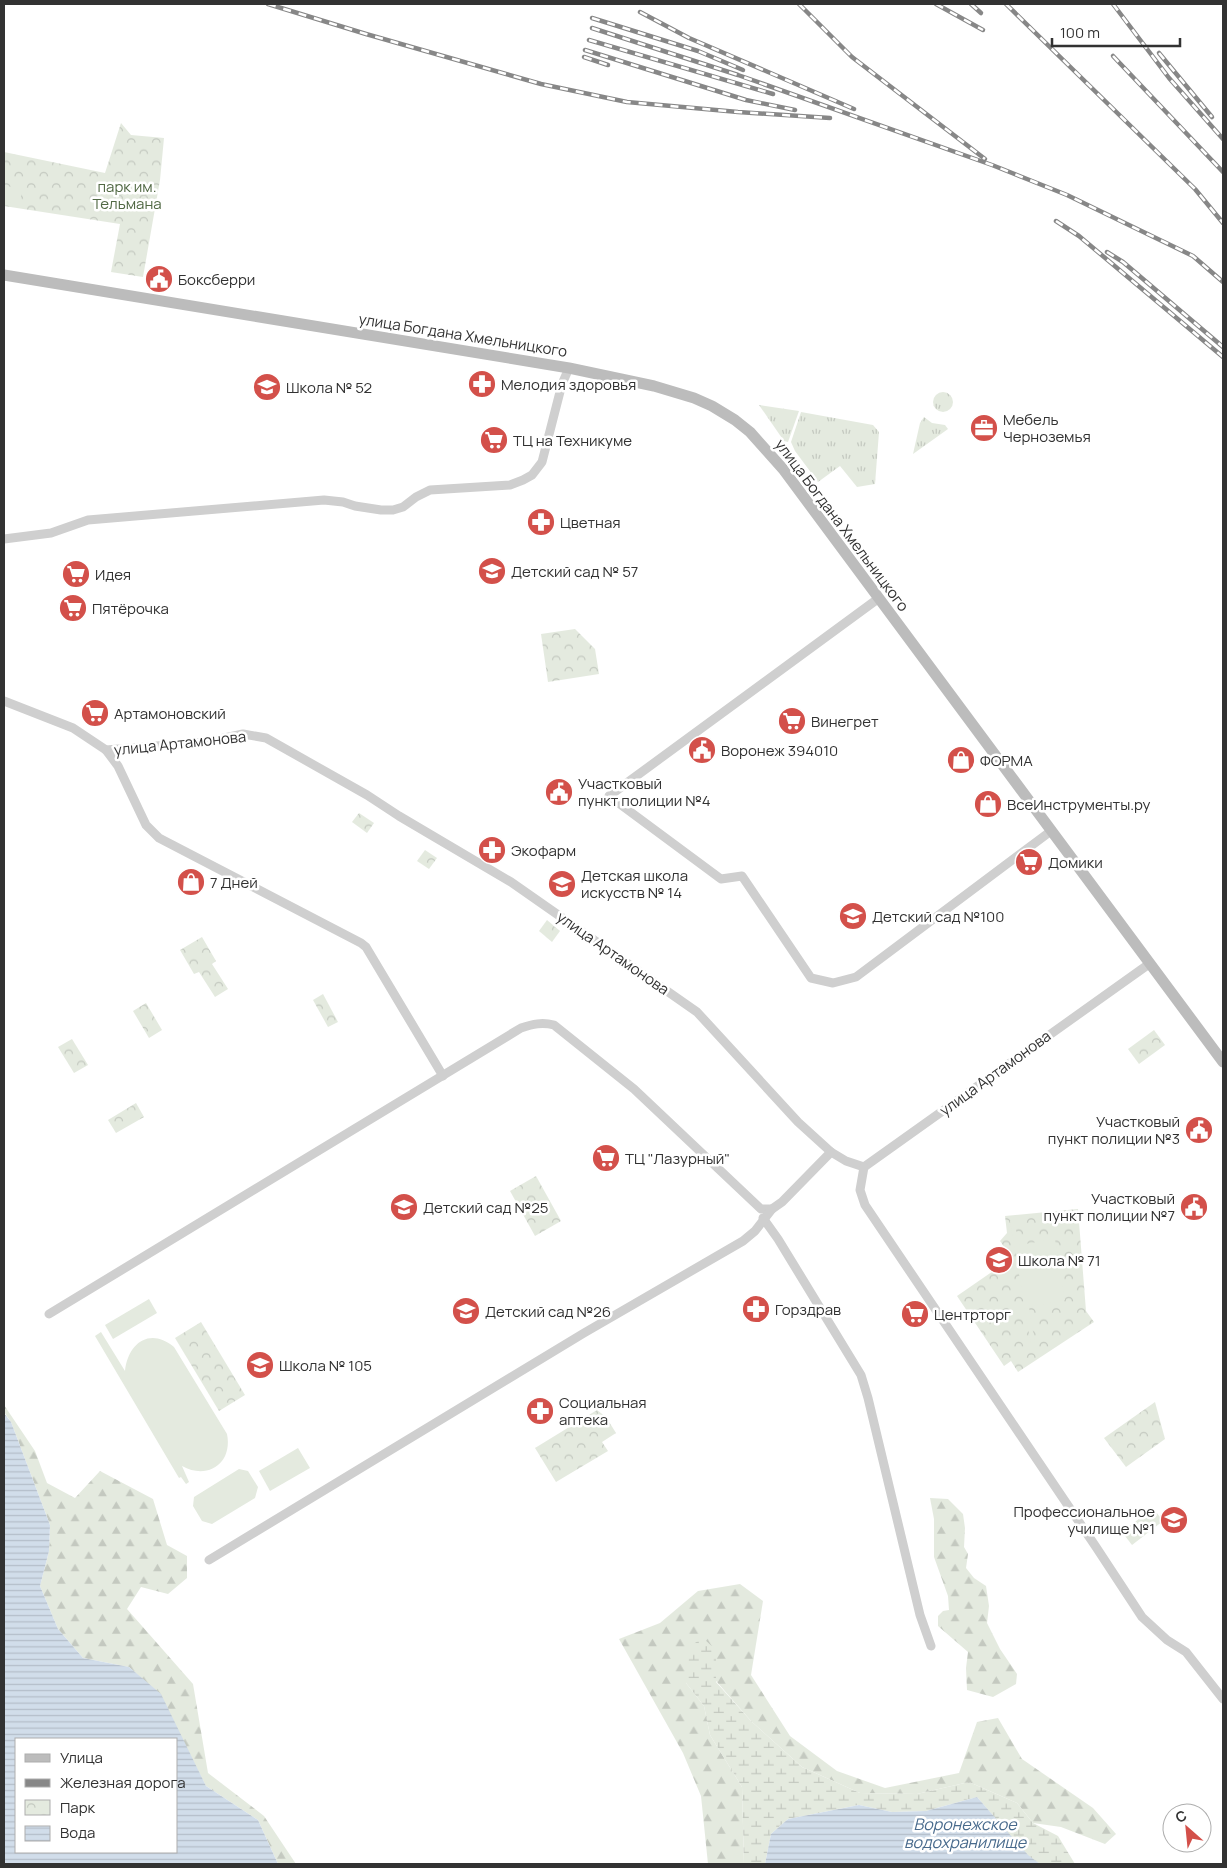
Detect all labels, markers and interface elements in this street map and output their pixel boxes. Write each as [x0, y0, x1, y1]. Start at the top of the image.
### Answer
scale bar [1052, 15, 1180, 47]
text: 100 m [1060, 22, 1100, 43]
park label: парк им. Тельмана [92, 176, 162, 214]
public building icon: Боксберри [144, 264, 174, 294]
place label: Боксберри [178, 269, 255, 290]
street label: улица Богдана Хмельницкого [357, 308, 569, 362]
pharmacy icon: Мелодия здоровья [467, 369, 497, 399]
school or university icon: Школа № 52 [252, 372, 282, 402]
place label: Мелодия здоровья [501, 374, 636, 395]
place label: Школа № 52 [286, 377, 372, 398]
place label: Мебель Черноземья [1003, 409, 1091, 447]
office icon: Мебель Черноземья [969, 413, 999, 443]
supermarket icon: ТЦ на Техникуме [479, 425, 509, 455]
place label: ТЦ на Техникуме [513, 430, 632, 451]
street label: улица Богдана Хмельницкого [770, 434, 914, 616]
pharmacy icon: Цветная [526, 507, 556, 537]
place label: Цветная [560, 512, 621, 533]
school or university icon: Детский сад № 57 [477, 556, 507, 586]
supermarket icon: Идея [61, 559, 91, 589]
place label: Детский сад № 57 [511, 561, 638, 582]
place label: Идея [95, 564, 131, 585]
supermarket icon: Пятёрочка [58, 593, 88, 623]
place label: Пятёрочка [92, 598, 169, 619]
supermarket icon: Артамоновский [80, 698, 110, 728]
place label: Артамоновский [114, 703, 226, 724]
supermarket icon: Винегрет [777, 706, 807, 736]
place label: Винегрет [811, 711, 879, 732]
street label: улица Артамонова [113, 726, 247, 760]
public building icon: Воронеж 394010 [687, 735, 717, 765]
place label: Воронеж 394010 [721, 740, 838, 761]
shop icon: ФОРМА [946, 745, 976, 775]
place label: ФОРМА [980, 750, 1033, 771]
place label: Участковый пункт полиции №4 [578, 773, 711, 811]
public building icon: Участковый пункт полиции №4 [544, 777, 574, 807]
shop icon: ВсеИнструменты.ру [973, 789, 1003, 819]
place label: ВсеИнструменты.ру [1007, 794, 1151, 815]
pharmacy icon: Экофарм [477, 835, 507, 865]
place label: Экофарм [511, 840, 576, 861]
supermarket icon: Домики [1014, 847, 1044, 877]
place label: Домики [1048, 852, 1103, 873]
place label: Детская школа искусств № 14 [581, 865, 688, 903]
shop icon: 7 Дней [176, 867, 206, 897]
school or university icon: Детская школа искусств № 14 [547, 869, 577, 899]
place label: 7 Дней [210, 872, 258, 893]
school or university icon: Детский сад №100 [838, 901, 868, 931]
street label: улица Артамонова [553, 906, 673, 1000]
place label: Детский сад №100 [872, 906, 1004, 927]
street label: улица Артамонова [935, 1025, 1055, 1121]
place label: Участковый пункт полиции №3 [1048, 1111, 1180, 1149]
public building icon: Участковый пункт полиции №3 [1184, 1115, 1214, 1145]
supermarket icon: ТЦ "Лазурный" [591, 1143, 621, 1173]
place label: ТЦ "Лазурный" [625, 1148, 730, 1169]
place label: Участковый пункт полиции №7 [1044, 1188, 1175, 1226]
school or university icon: Детский сад №25 [389, 1192, 419, 1222]
public building icon: Участковый пункт полиции №7 [1179, 1192, 1209, 1222]
place label: Детский сад №25 [423, 1197, 548, 1218]
school or university icon: Школа № 71 [984, 1245, 1014, 1275]
place label: Школа № 71 [1018, 1250, 1101, 1271]
pharmacy icon: Горздрав [741, 1294, 771, 1324]
school or university icon: Детский сад №26 [451, 1296, 481, 1326]
place label: Горздрав [775, 1299, 841, 1320]
supermarket icon: Центрторг [900, 1299, 930, 1329]
place label: Детский сад №26 [485, 1301, 611, 1322]
place label: Центрторг [934, 1304, 1011, 1325]
school or university icon: Школа № 105 [245, 1350, 275, 1380]
place label: Школа № 105 [279, 1355, 372, 1376]
place label: Социальная аптека [559, 1392, 647, 1430]
pharmacy icon: Социальная аптека [525, 1396, 555, 1426]
place label: Профессиональное училище №1 [1013, 1501, 1155, 1539]
school or university icon: Профессиональное училище №1 [1159, 1505, 1189, 1535]
legend [15, 1738, 178, 1853]
text: Улица [60, 1747, 103, 1768]
text: Железная дорога [60, 1772, 185, 1793]
text: Парк [60, 1797, 96, 1818]
north arrow [1162, 1803, 1212, 1853]
text: С [1172, 1805, 1190, 1827]
water label: Воронежское водохранилище [904, 1813, 1028, 1853]
text: Вода [60, 1822, 95, 1843]

